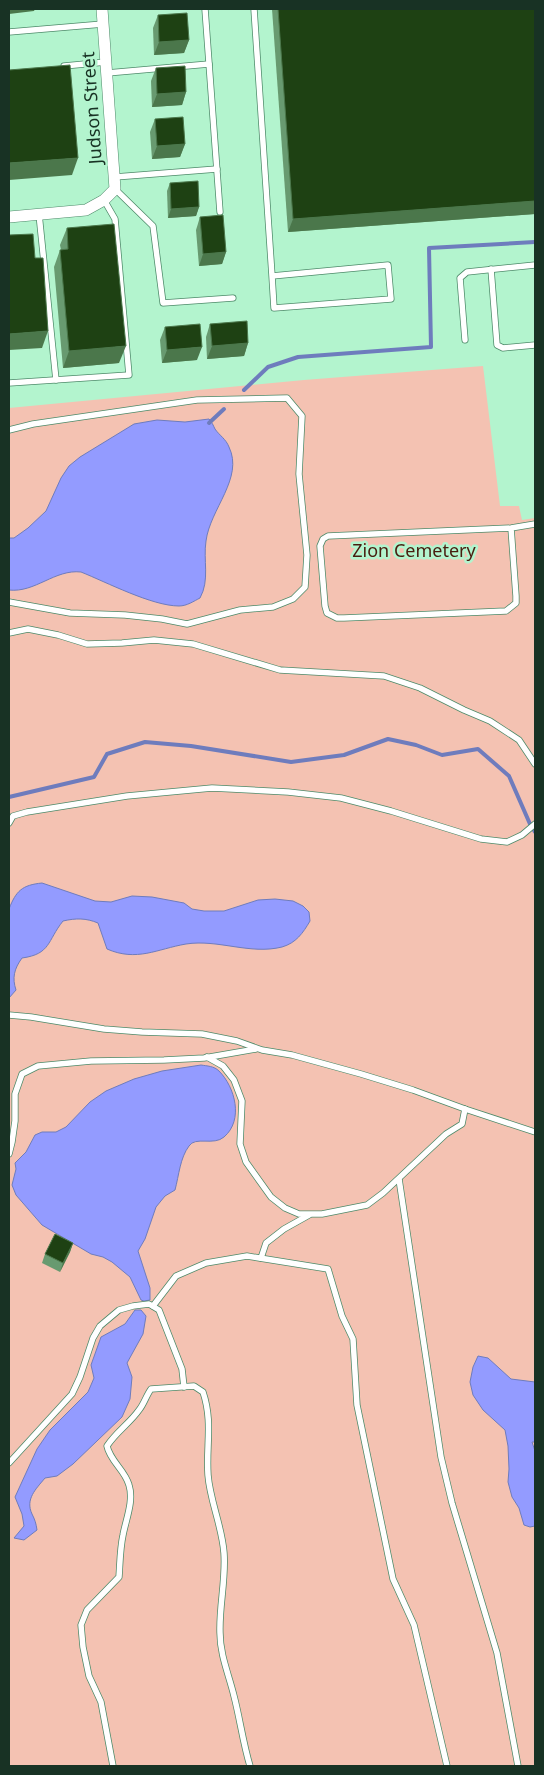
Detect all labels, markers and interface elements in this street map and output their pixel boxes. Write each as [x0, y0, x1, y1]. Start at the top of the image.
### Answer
street label: Judson Street [75, 51, 107, 167]
park label: Zion Cemetery [352, 538, 477, 562]

